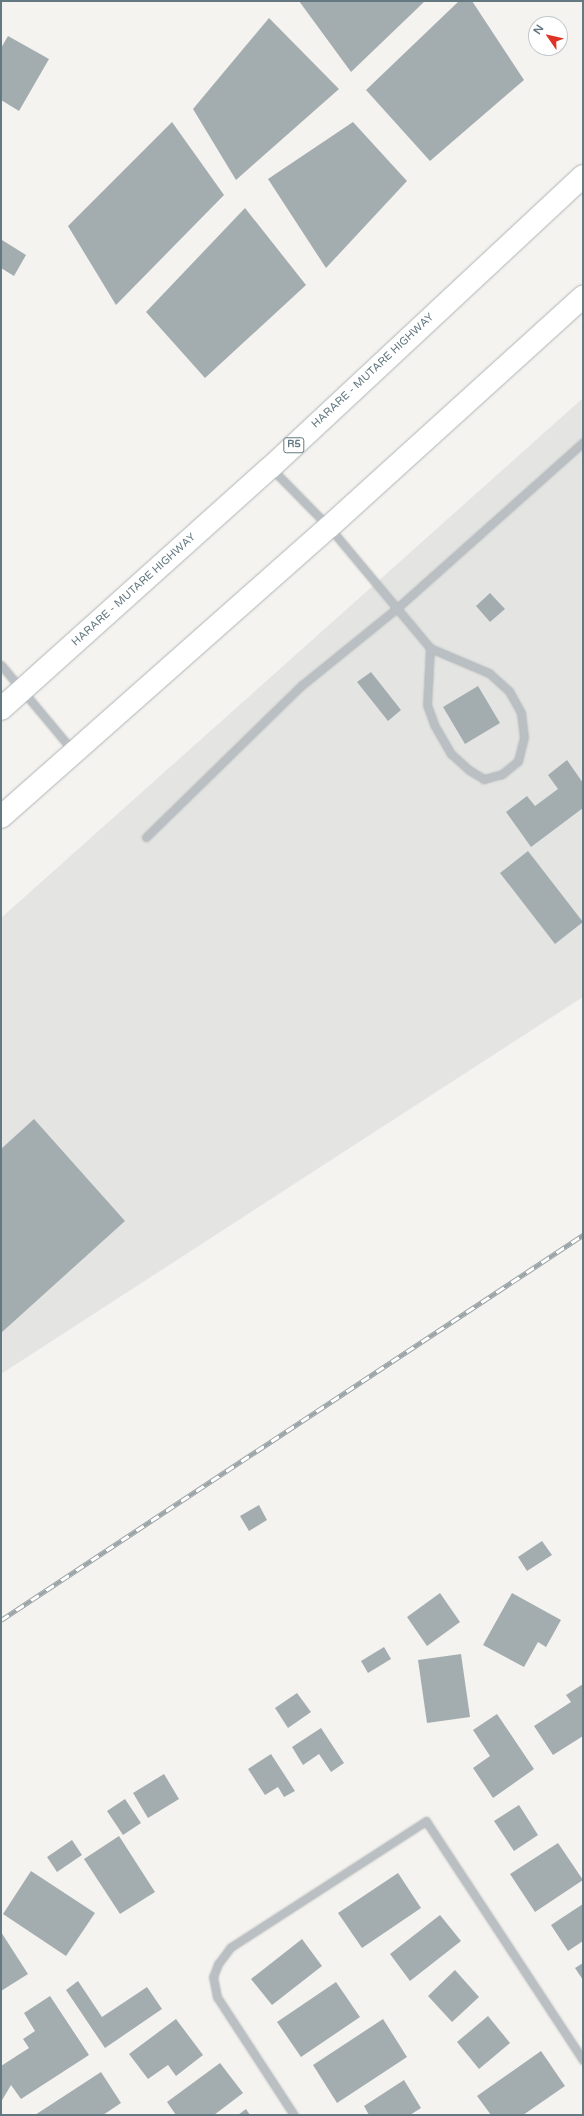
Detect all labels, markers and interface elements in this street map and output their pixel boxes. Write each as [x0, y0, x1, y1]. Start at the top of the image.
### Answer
north arrow [528, 16, 568, 56]
text: N [531, 22, 546, 37]
street label: HARARE - MUTARE HIGHWAY [309, 311, 437, 431]
road number: R5 [283, 437, 305, 453]
street label: HARARE - MUTARE HIGHWAY [69, 531, 199, 649]

